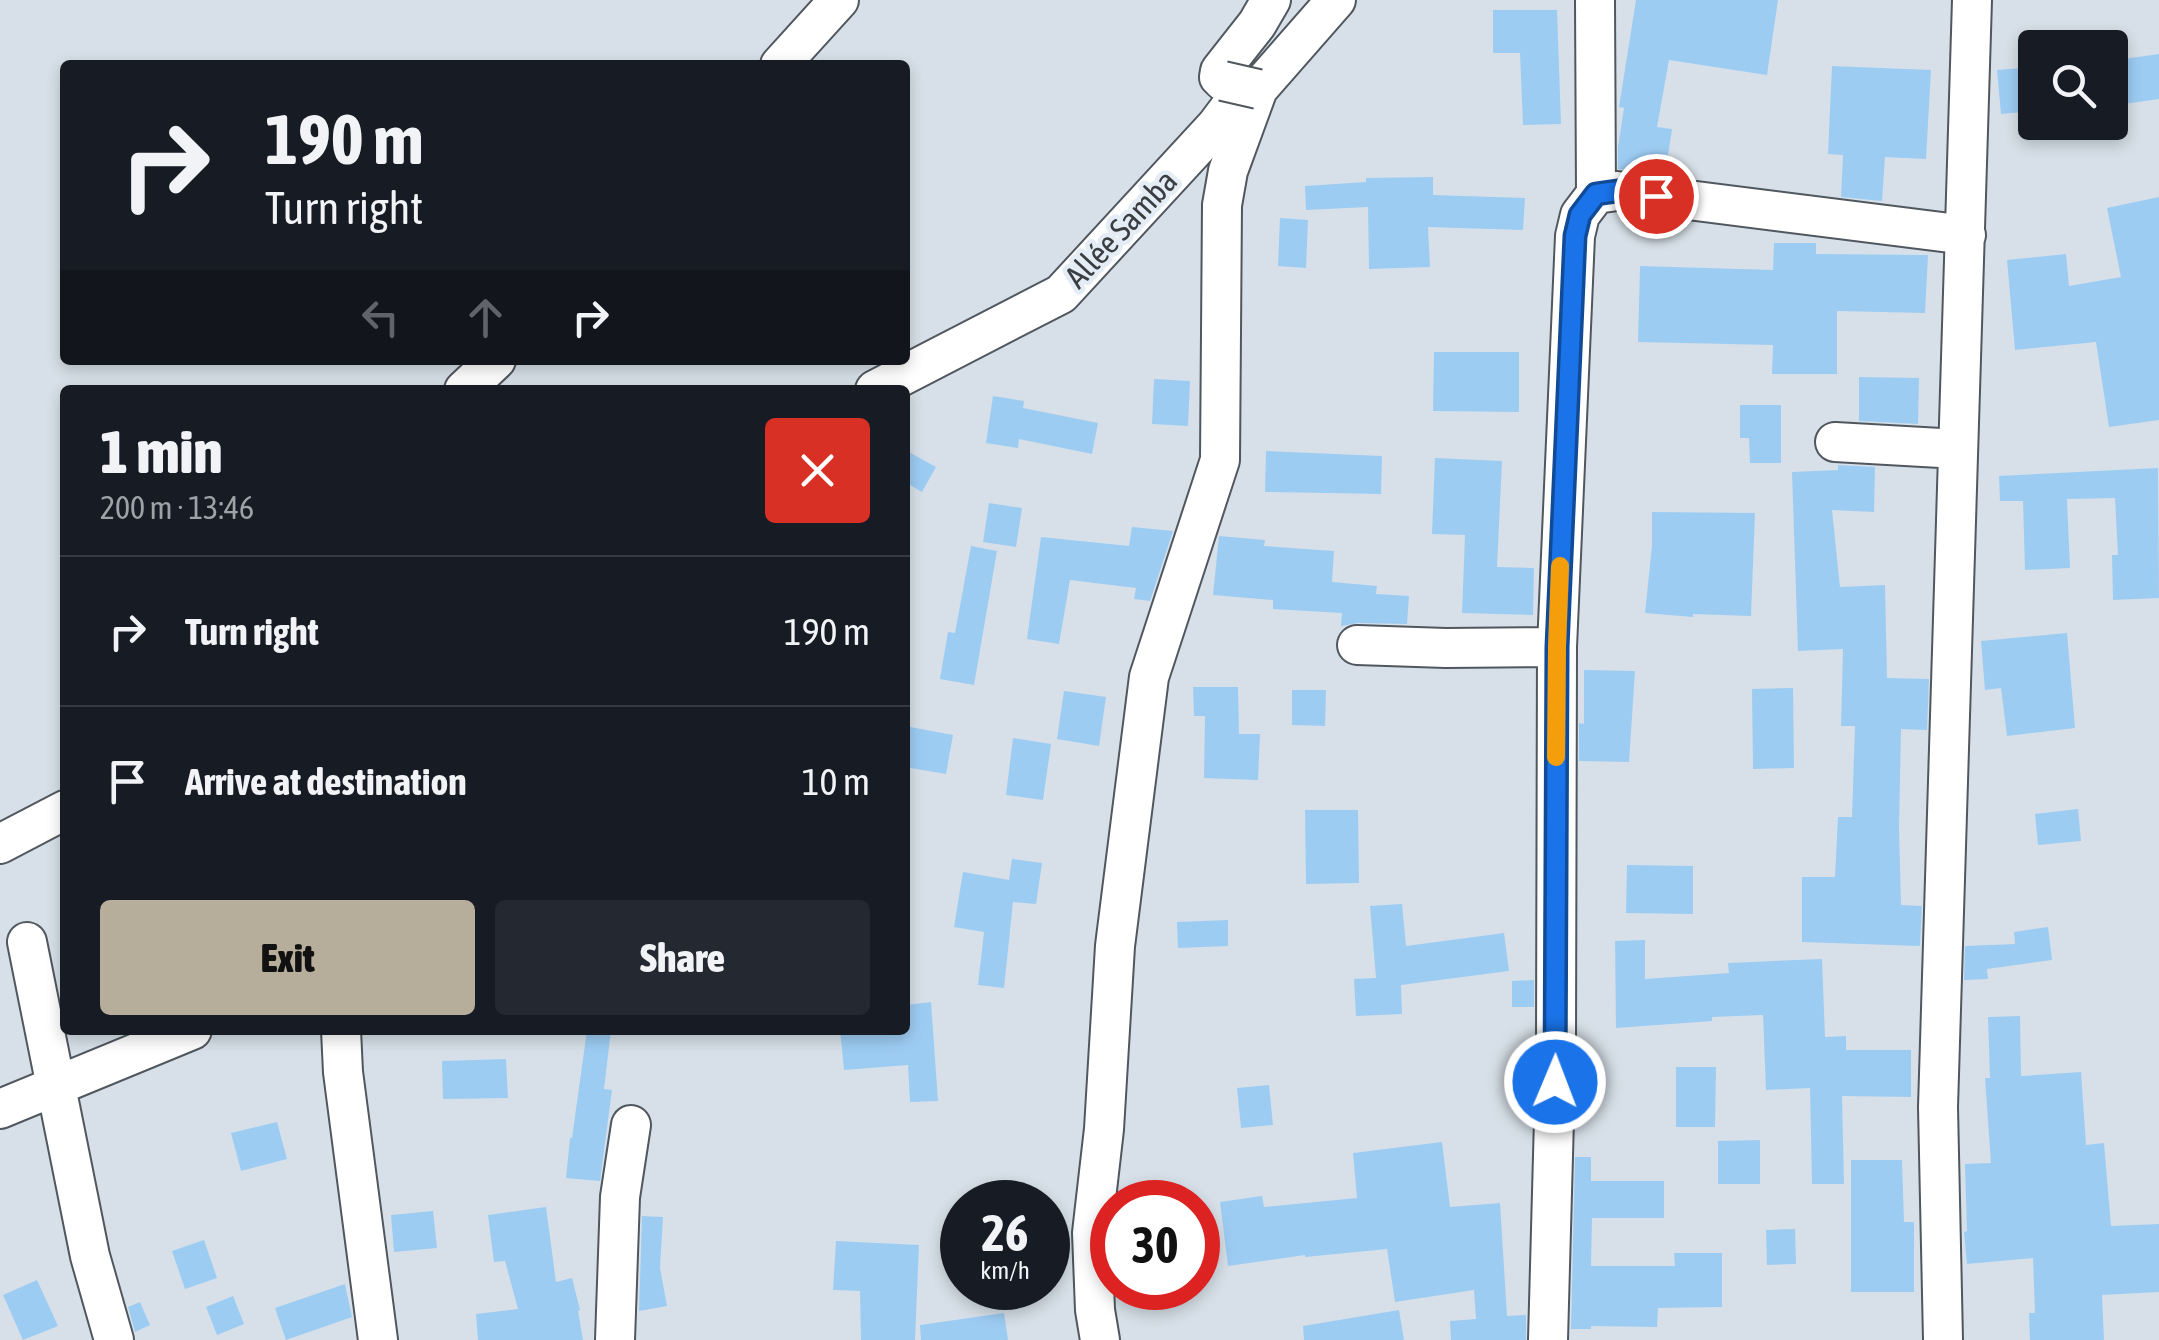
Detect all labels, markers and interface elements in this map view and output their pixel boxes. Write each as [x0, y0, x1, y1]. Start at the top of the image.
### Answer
map controls [2018, 30, 2128, 140]
button: search [2018, 30, 2128, 140]
text: 190 m [265, 99, 424, 179]
icon: right [100, 100, 230, 230]
pin [1614, 154, 1699, 239]
street label: Allée Samba [1057, 162, 1184, 295]
icon: arrive [1629, 169, 1684, 224]
text: Turn right [265, 182, 423, 234]
icon: left [353, 290, 408, 345]
icon: ahead [458, 290, 513, 345]
icon: right [563, 290, 618, 345]
text: 1 min [100, 417, 223, 486]
button: close [765, 418, 870, 523]
text: 200 m · 13:46 [100, 489, 254, 526]
icon: right [100, 604, 155, 659]
text: Turn right [185, 610, 319, 653]
text: 190 m [784, 610, 870, 653]
icon: arrive [100, 754, 155, 809]
text: Arrive at destination [185, 760, 467, 803]
text: 10 m [802, 760, 870, 803]
button: Exit [100, 900, 475, 1015]
button: Share [495, 900, 870, 1015]
position arrow [1503, 1030, 1607, 1134]
speed limit sign: 30 [1090, 1180, 1220, 1310]
text: 26 [981, 1204, 1028, 1262]
text: km/h [980, 1256, 1030, 1284]

